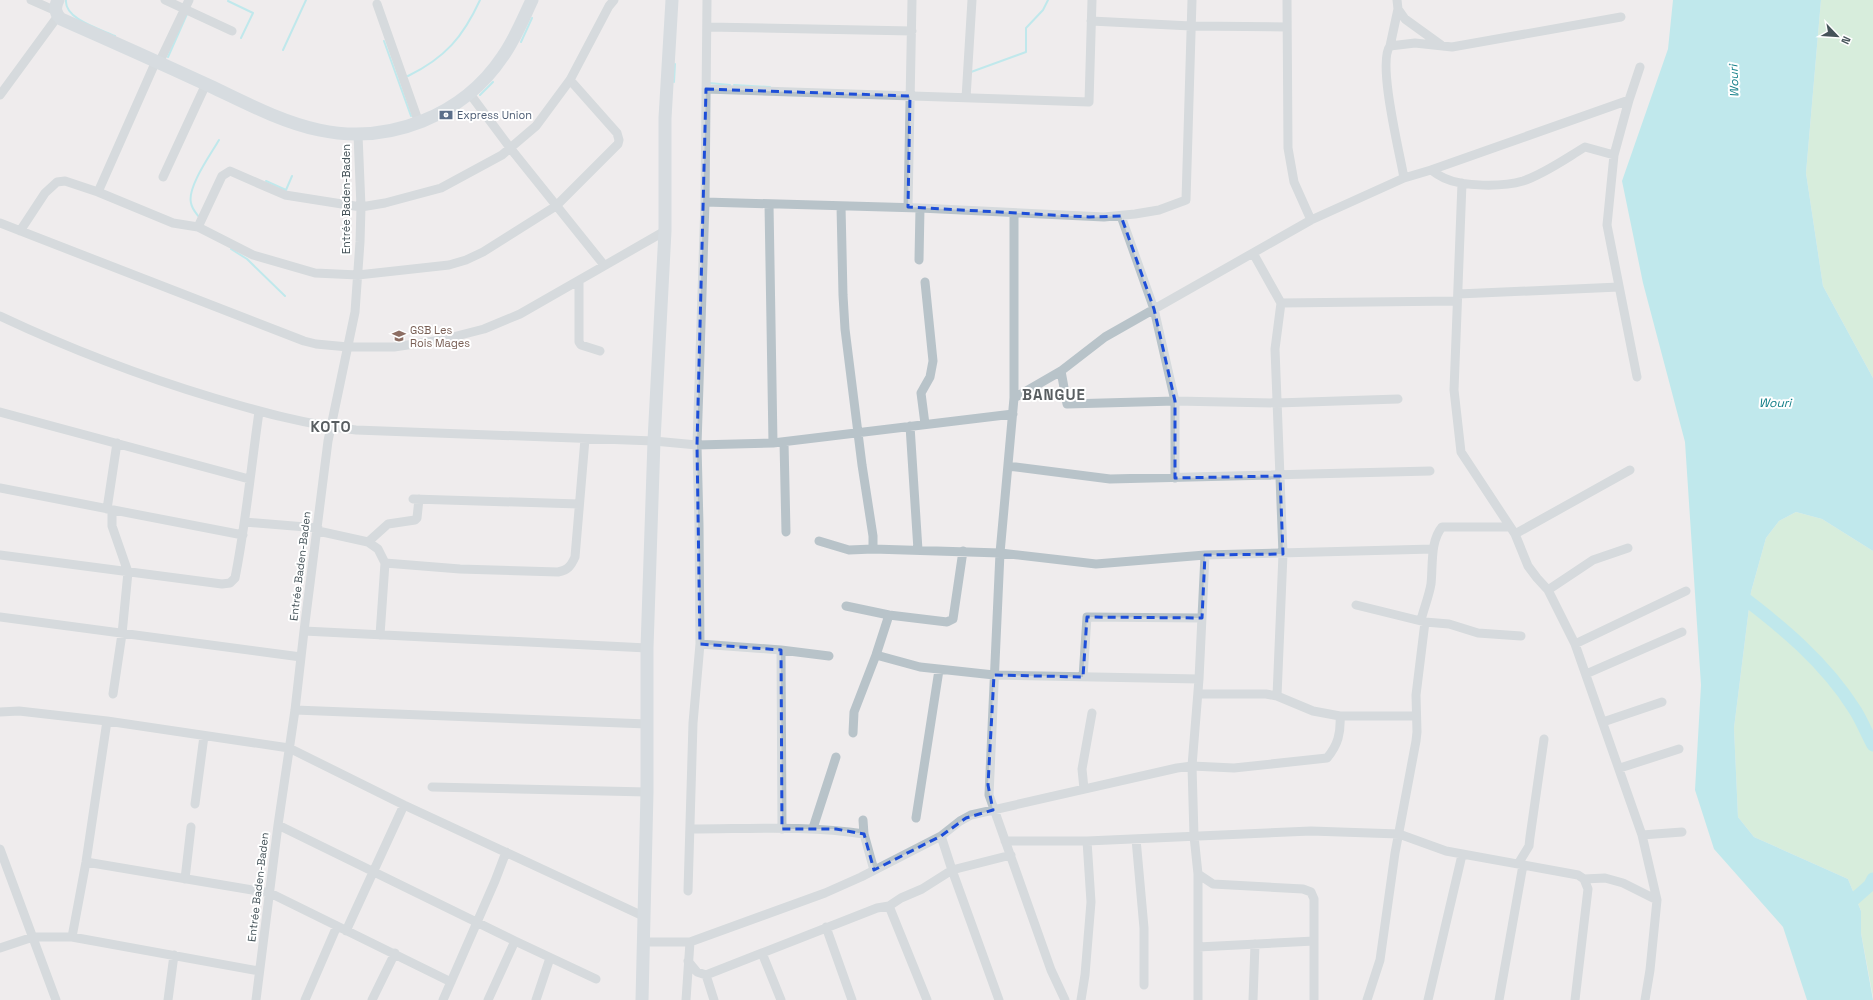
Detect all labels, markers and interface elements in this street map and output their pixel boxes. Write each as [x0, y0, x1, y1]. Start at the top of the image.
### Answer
north arrow [1817, 16, 1857, 56]
text: N [1838, 34, 1854, 47]
water label: Wouri [1725, 62, 1743, 98]
bank icon: Express Union [438, 107, 454, 123]
place label: Express Union [457, 108, 532, 122]
street label: Entrée Baden-Baden [339, 144, 353, 254]
place label: GSB Les Rois Mages [410, 323, 470, 350]
school or university icon: GSB Les Rois Mages [391, 328, 407, 344]
district label: BANGUE [1022, 385, 1086, 404]
water label: Wouri [1759, 395, 1793, 411]
district label: KOTO [310, 417, 352, 436]
street label: Entrée Baden-Baden [286, 510, 314, 622]
street label: Entrée Baden-Baden [244, 831, 272, 943]

